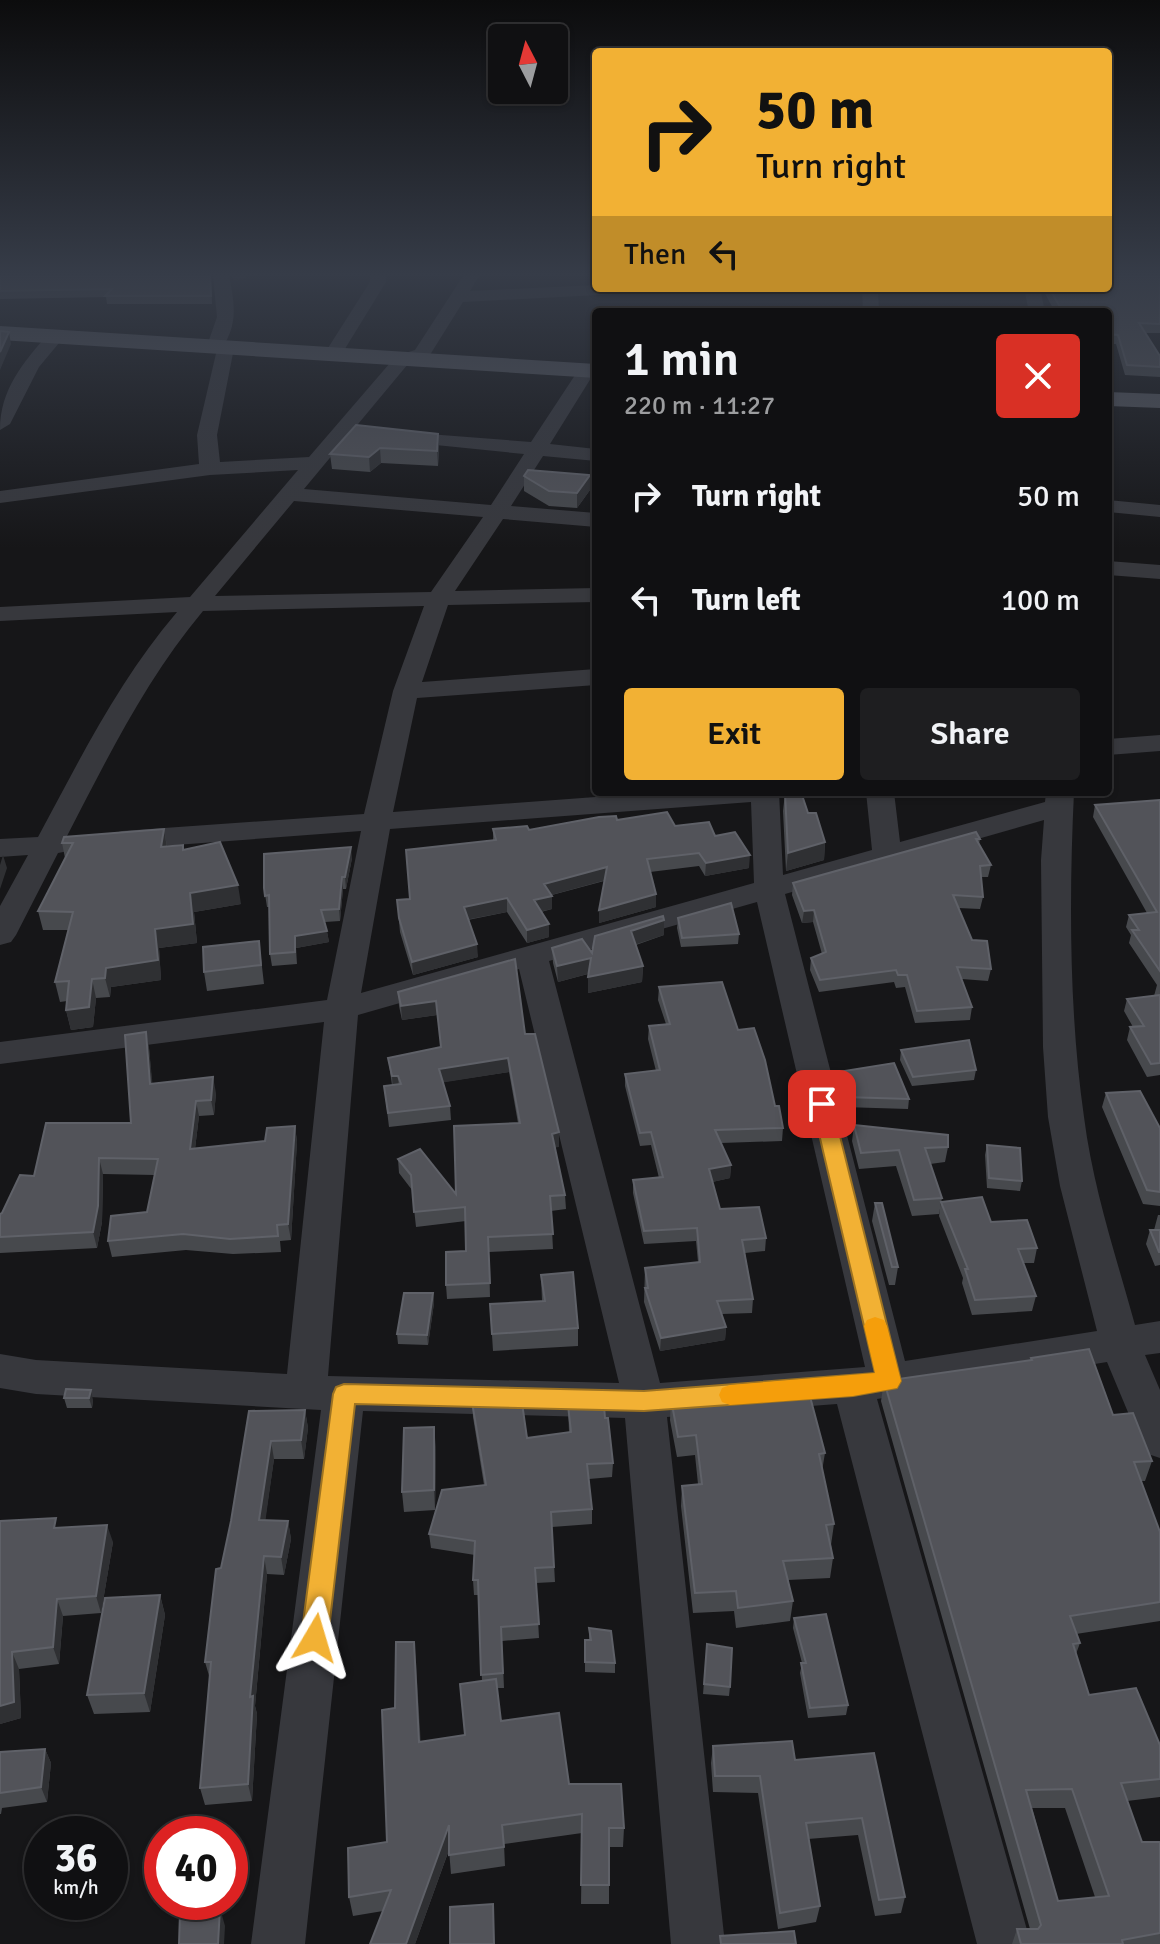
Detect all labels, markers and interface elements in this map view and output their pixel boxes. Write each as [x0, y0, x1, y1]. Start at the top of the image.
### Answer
north arrow [488, 24, 568, 104]
map controls [488, 24, 568, 104]
text: 50 m [756, 75, 874, 144]
icon: right [624, 80, 728, 184]
text: Turn right [756, 144, 906, 189]
icon: left [702, 232, 746, 276]
text: Then [624, 236, 686, 273]
text: 1 min [624, 330, 739, 389]
button: close [996, 334, 1080, 418]
text: 220 m · 11:27 [624, 390, 775, 422]
icon: right [624, 474, 668, 518]
text: Turn right [692, 478, 821, 515]
text: 50 m [1017, 478, 1080, 515]
icon: left [624, 578, 668, 622]
text: Turn left [692, 582, 801, 619]
text: 100 m [1001, 582, 1080, 619]
button: Exit [624, 688, 844, 780]
button: Share [860, 688, 1080, 780]
pin [788, 1070, 856, 1138]
icon: arrive [800, 1082, 844, 1126]
position arrow [273, 1596, 357, 1680]
speed limit sign: 40 [144, 1816, 248, 1920]
text: 36 [54, 1833, 98, 1883]
text: km/h [53, 1875, 99, 1900]

